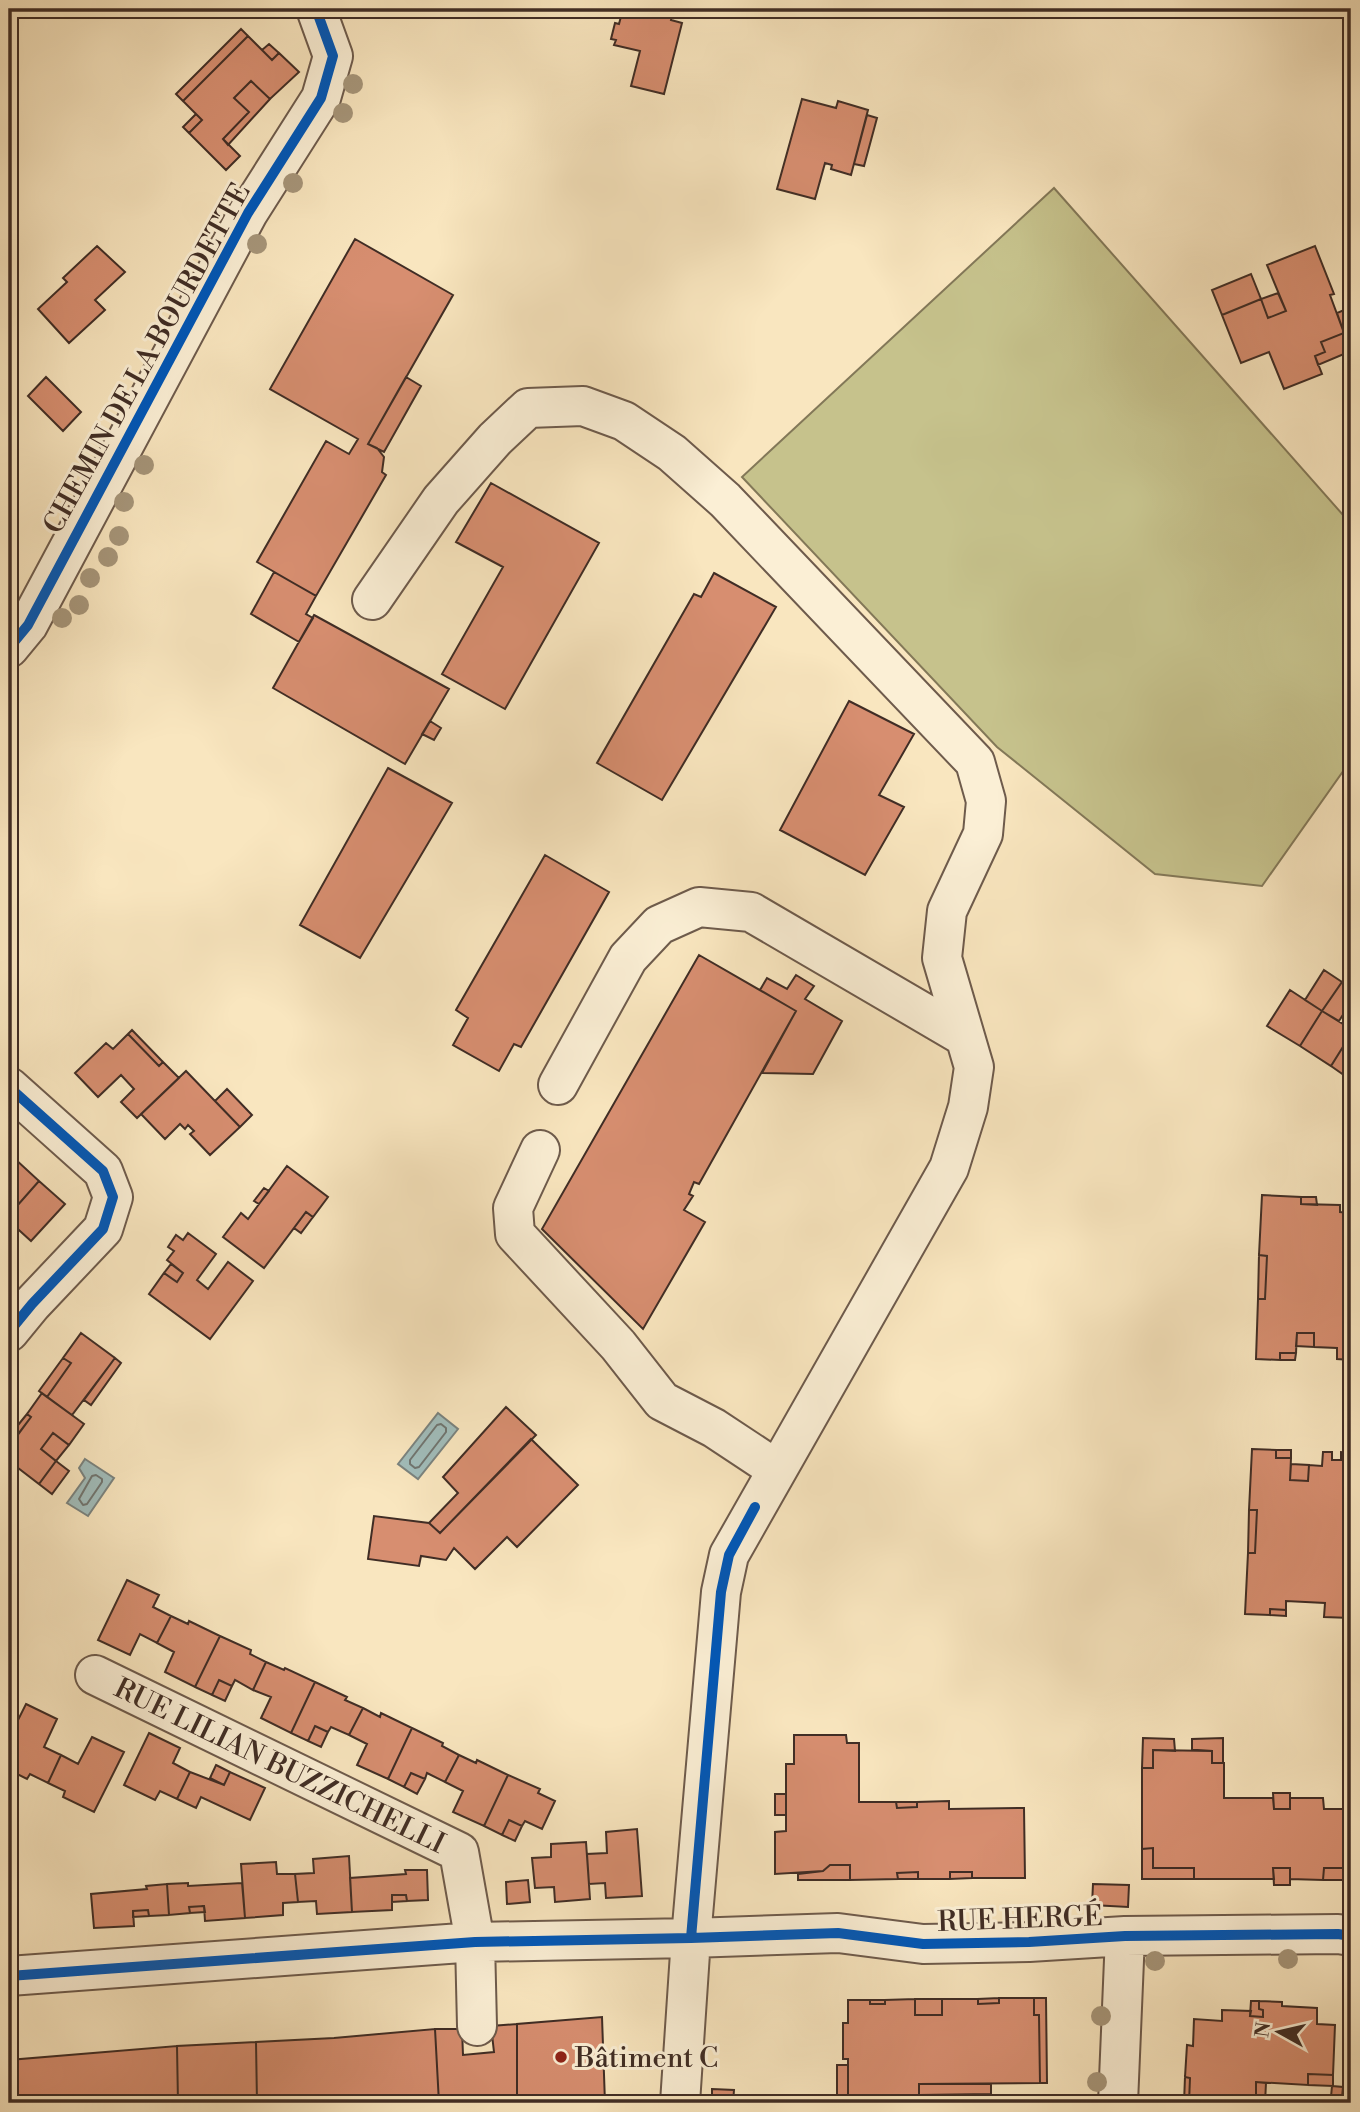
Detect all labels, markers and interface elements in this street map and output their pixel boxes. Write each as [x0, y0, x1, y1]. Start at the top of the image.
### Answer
street label: CHEMIN DE LA BOURDETTE [36, 177, 258, 540]
street label: RUE LILIAN BUZZICHELLI [108, 1671, 451, 1862]
street label: RUE HERGÉ [937, 1897, 1103, 1940]
north arrow [1244, 1996, 1314, 2066]
text: N [1250, 2021, 1276, 2039]
place label: Bâtiment C [574, 2041, 718, 2076]
marker: Bâtiment C [553, 2049, 569, 2065]

